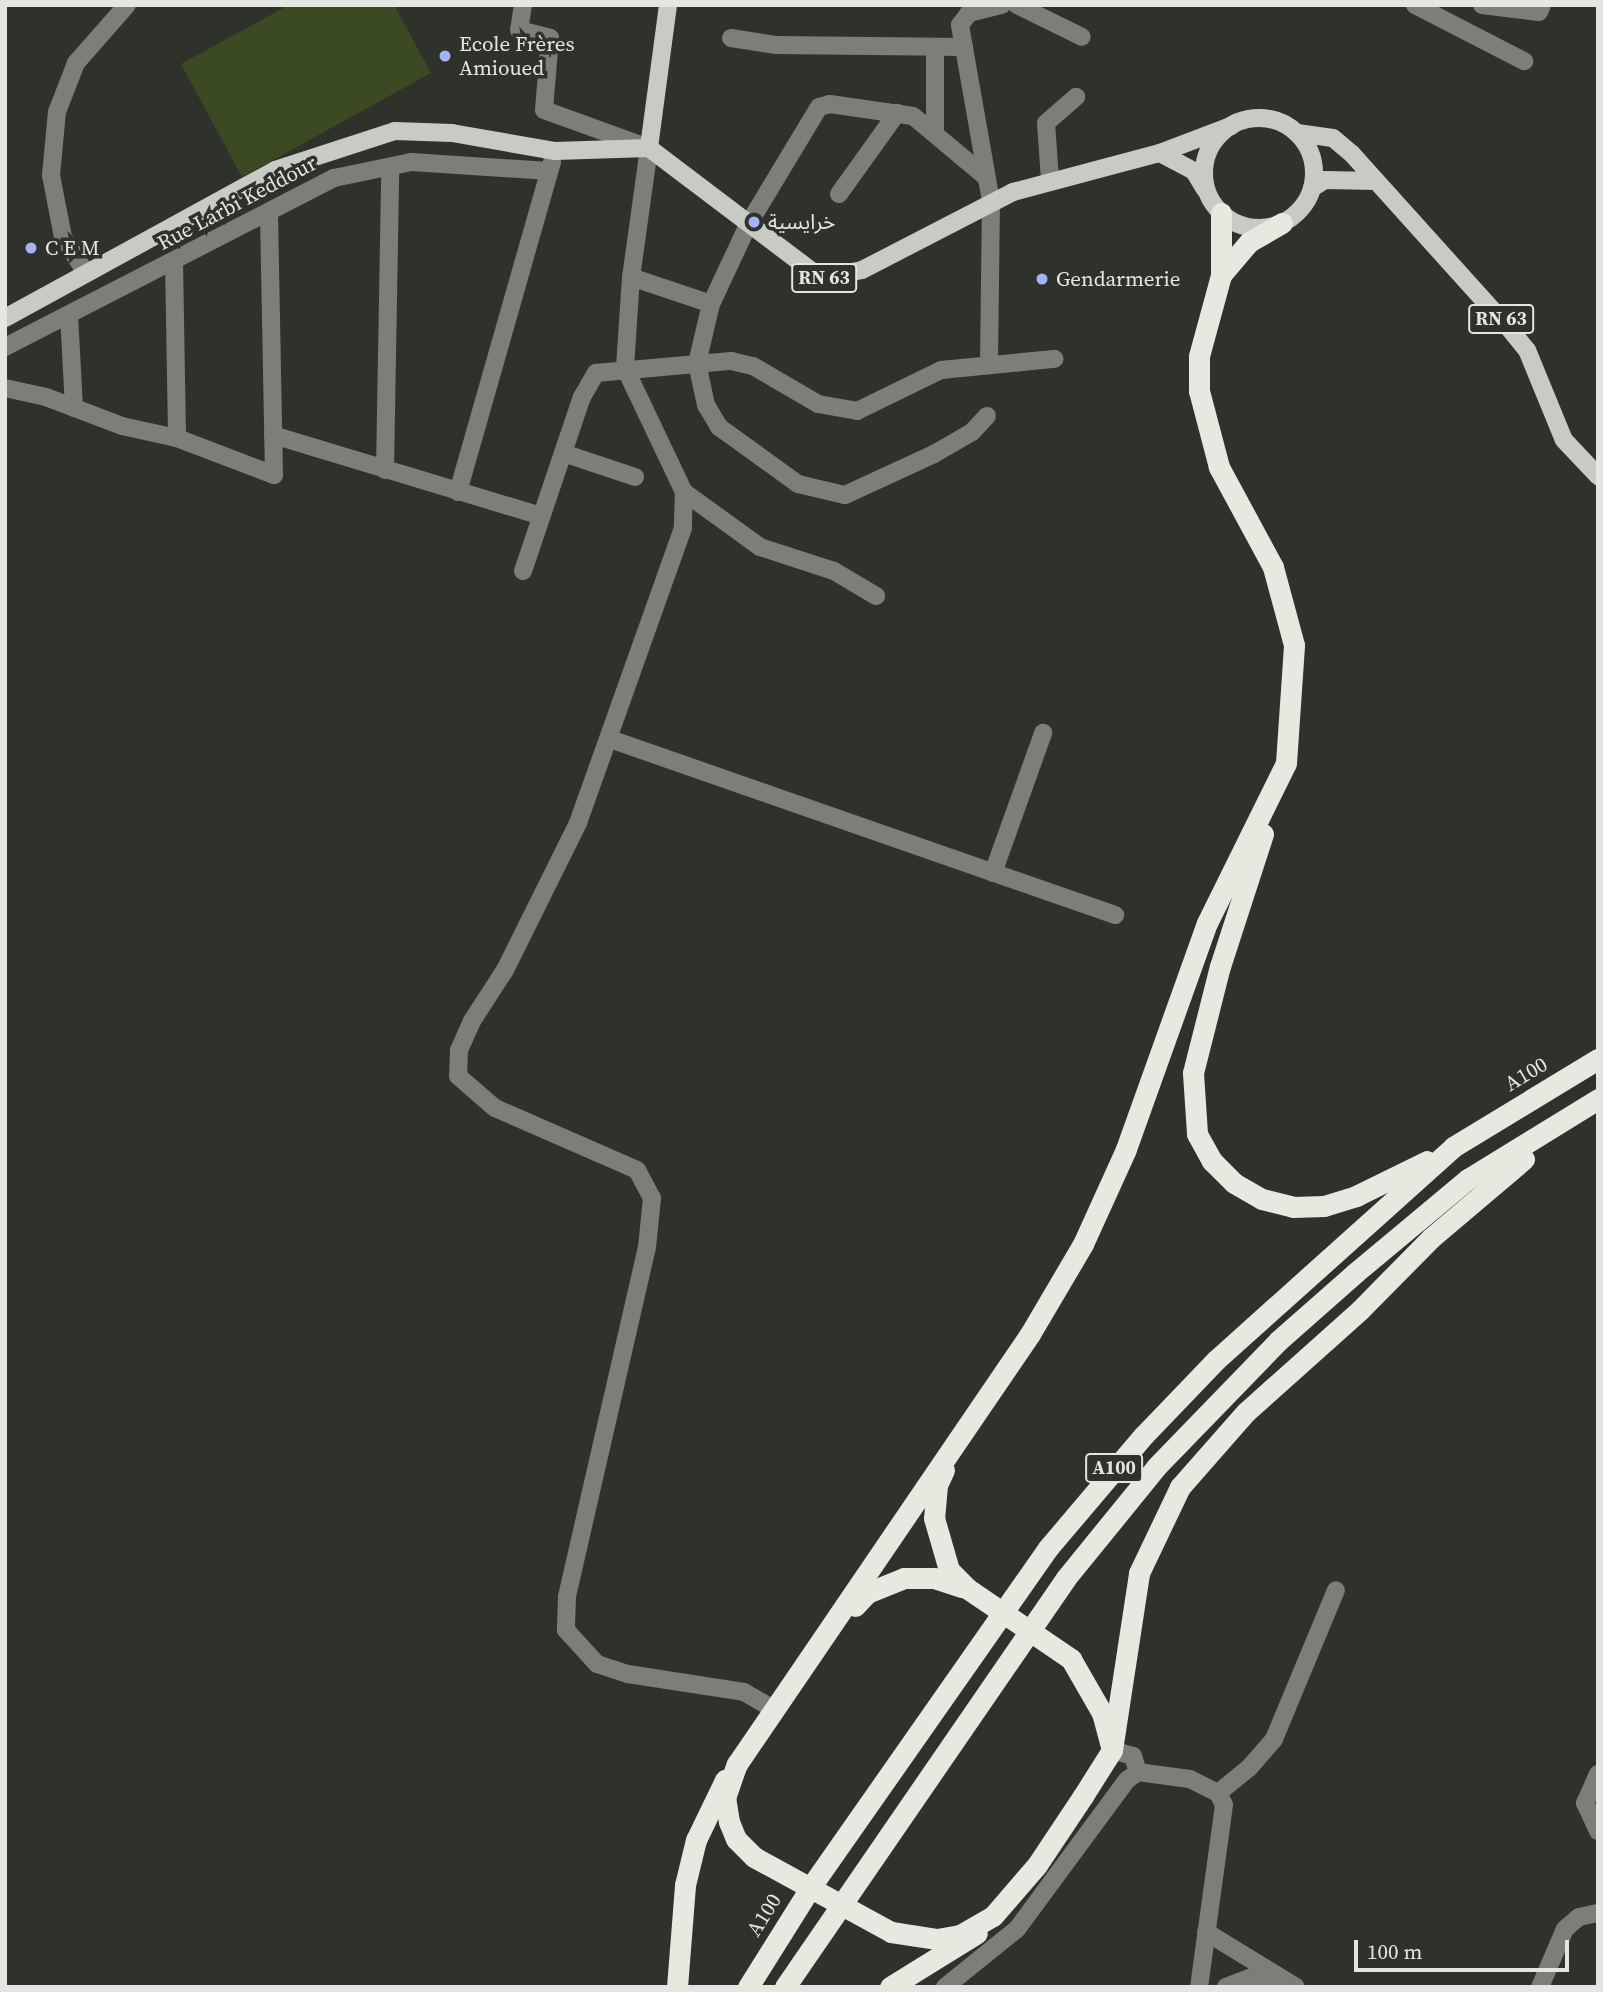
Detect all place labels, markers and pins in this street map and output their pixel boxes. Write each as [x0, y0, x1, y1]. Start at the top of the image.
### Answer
place label: Ecole Frères Amioued [459, 31, 575, 81]
marker: Ecole Frères Amioued [437, 48, 453, 64]
place label: خرايسية [768, 209, 835, 235]
marker: خرايسية [746, 214, 762, 230]
place label: C E M [45, 235, 100, 261]
marker: C E M [23, 240, 39, 256]
place label: Gendarmerie [1056, 266, 1180, 292]
marker: Gendarmerie [1034, 271, 1050, 287]

